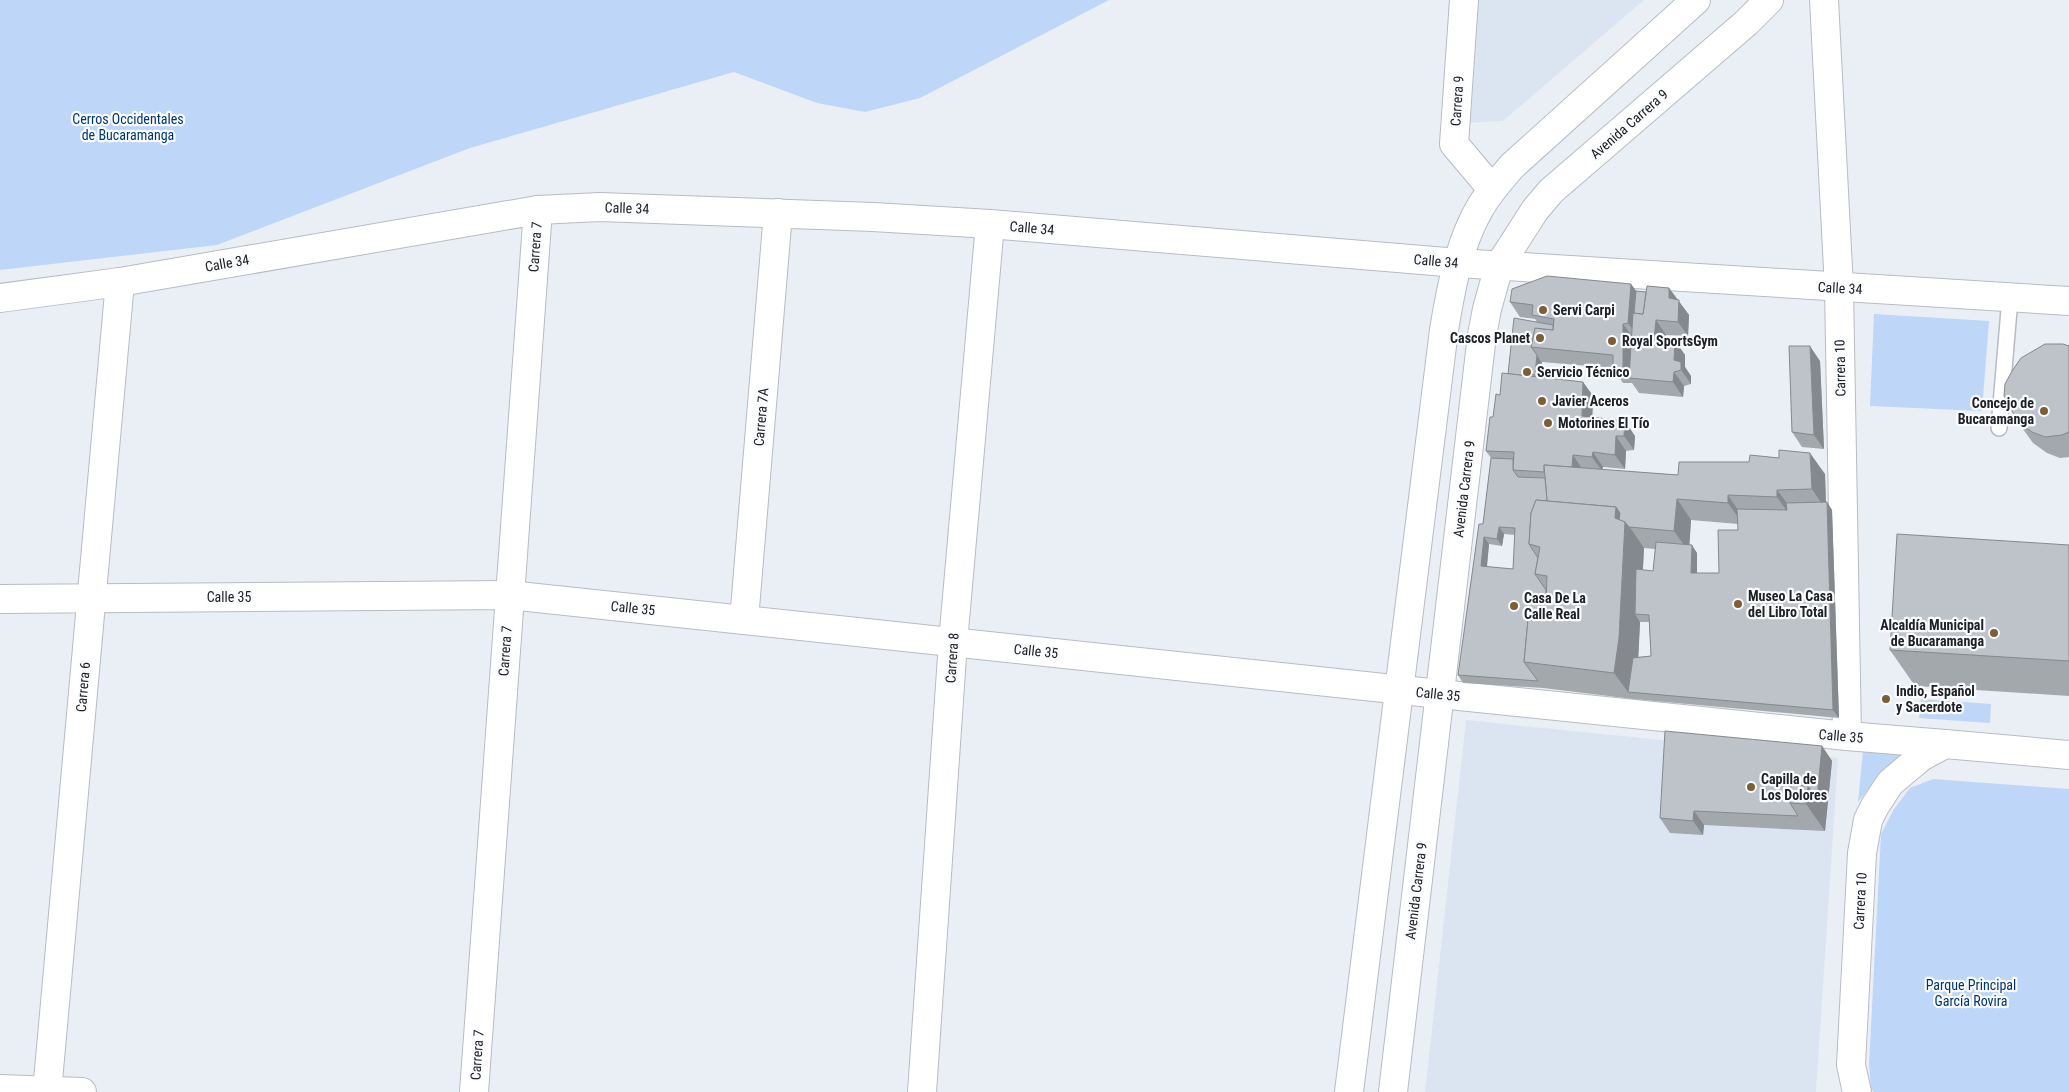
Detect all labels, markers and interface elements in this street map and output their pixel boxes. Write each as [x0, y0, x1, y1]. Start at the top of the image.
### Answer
street label: Carrera 9 [1447, 75, 1467, 127]
street label: Avenida Carrera 9 [1587, 86, 1671, 162]
park label: Cerros Occidentales de Bucaramanga [72, 111, 184, 143]
street label: Calle 34 [604, 199, 650, 217]
street label: Calle 34 [1009, 218, 1055, 238]
street label: Carrera 7 [525, 221, 545, 273]
street label: Calle 34 [204, 251, 250, 275]
street label: Calle 34 [1413, 251, 1459, 271]
street label: Calle 34 [1817, 279, 1863, 297]
place label: Servi Carpi [1553, 302, 1615, 318]
marker: Servi Carpi [1537, 304, 1549, 316]
place label: Cascos Planet [1450, 330, 1530, 346]
marker: Cascos Planet [1534, 332, 1546, 344]
place label: Royal SportsGym [1622, 333, 1718, 349]
marker: Royal SportsGym [1606, 335, 1618, 347]
street label: Carrera 10 [1831, 339, 1848, 397]
place label: Servicio Técnico [1537, 364, 1630, 380]
marker: Servicio Técnico [1521, 366, 1533, 378]
street label: Carrera 7A [750, 387, 772, 447]
place label: Javier Aceros [1552, 393, 1629, 409]
marker: Javier Aceros [1536, 395, 1548, 407]
place label: Concejo de Bucaramanga [1958, 395, 2034, 427]
marker: Concejo de Bucaramanga [2038, 405, 2050, 417]
place label: Motorines El Tío [1558, 415, 1649, 431]
marker: Motorines El Tío [1542, 417, 1554, 429]
street label: Avenida Carrera 9 [1450, 440, 1478, 538]
place label: Museo La Casa del Libro Total [1748, 588, 1833, 620]
street label: Calle 35 [207, 589, 251, 605]
place label: Casa De La Calle Real [1524, 590, 1586, 622]
street label: Calle 35 [610, 598, 656, 618]
marker: Museo La Casa del Libro Total [1732, 598, 1744, 610]
marker: Casa De La Calle Real [1508, 600, 1520, 612]
place label: Alcaldía Municipal de Bucaramanga [1880, 617, 1984, 649]
street label: Carrera 7 [495, 625, 515, 677]
marker: Alcaldía Municipal de Bucaramanga [1988, 627, 2000, 639]
street label: Carrera 8 [942, 632, 962, 684]
street label: Calle 35 [1013, 641, 1059, 661]
street label: Carrera 6 [73, 661, 93, 713]
place label: Indio, Español y Sacerdote [1896, 683, 1975, 715]
street label: Calle 35 [1415, 684, 1461, 704]
marker: Indio, Español y Sacerdote [1880, 693, 1892, 705]
street label: Calle 35 [1818, 726, 1864, 746]
place label: Capilla de Los Dolores [1761, 771, 1827, 803]
marker: Capilla de Los Dolores [1745, 781, 1757, 793]
street label: Avenida Carrera 9 [1402, 842, 1430, 940]
street label: Carrera 10 [1851, 872, 1869, 930]
park label: Parque Principal García Rovira [1926, 977, 2016, 1009]
street label: Carrera 7 [467, 1029, 487, 1081]

